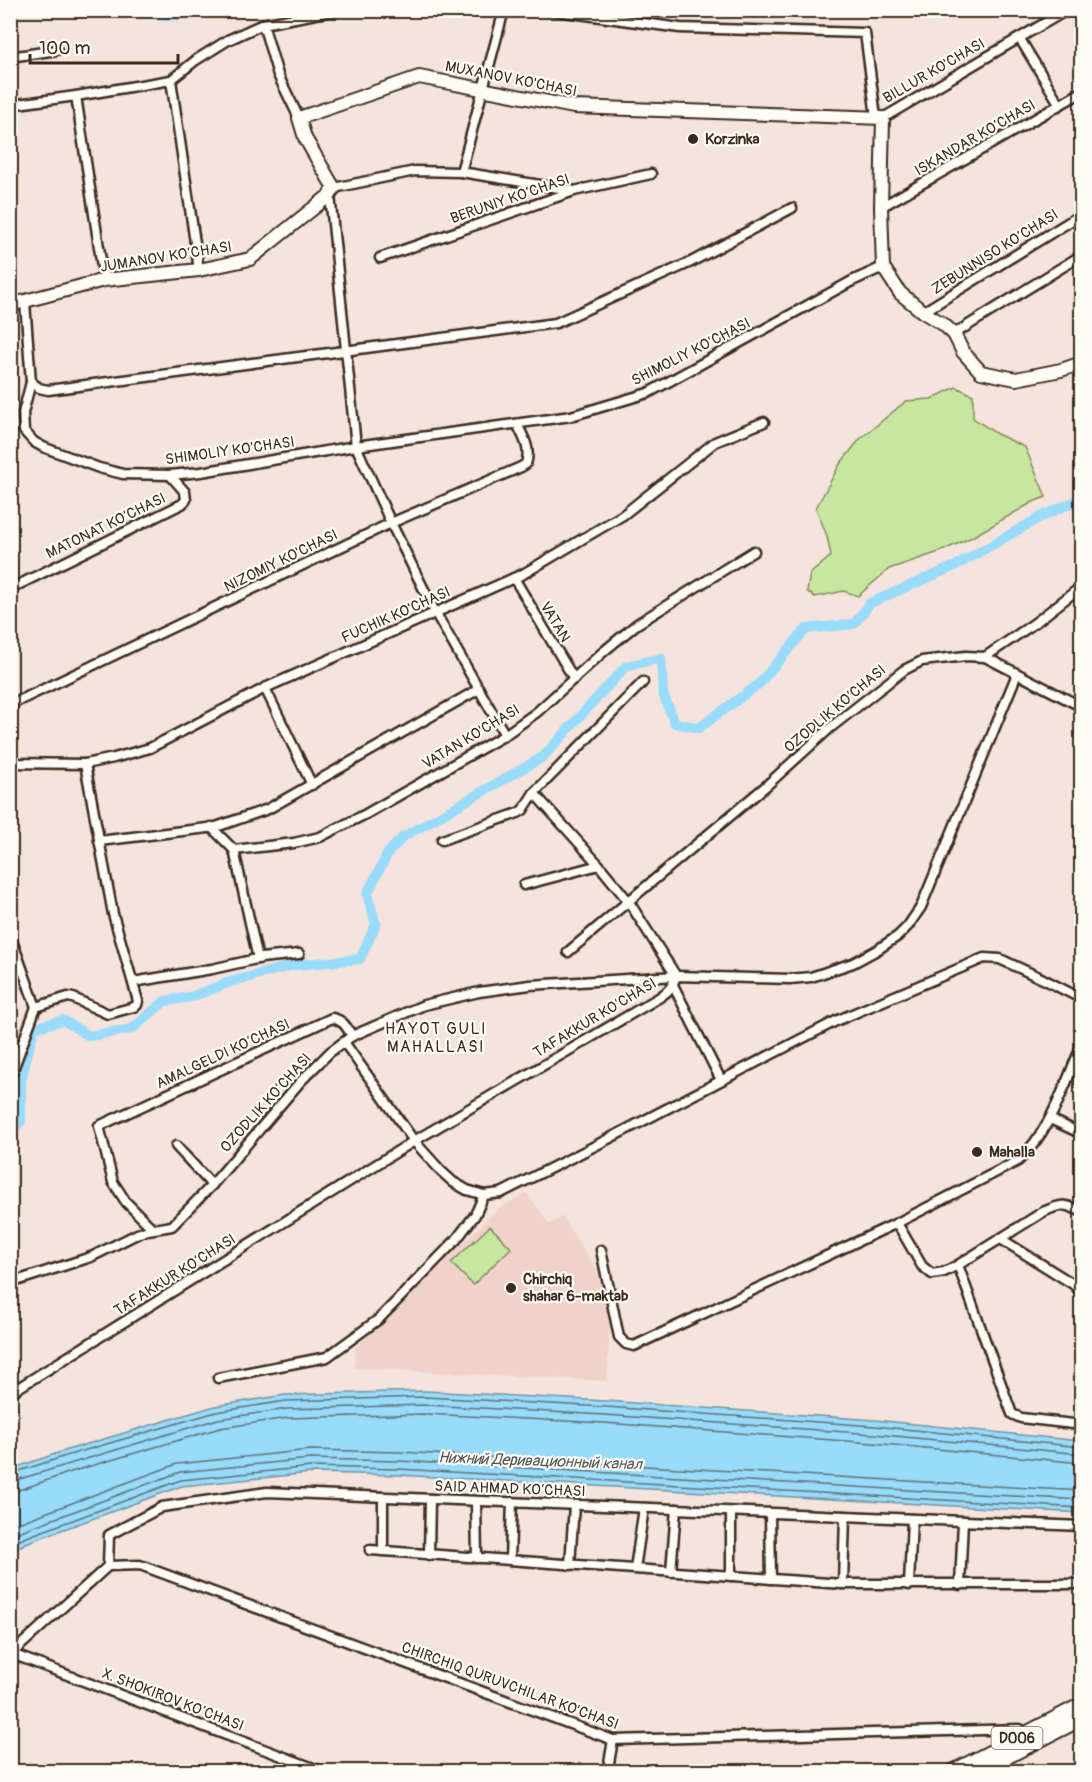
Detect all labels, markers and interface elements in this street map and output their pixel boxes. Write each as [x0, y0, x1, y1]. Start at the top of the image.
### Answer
scale bar [30, 27, 178, 65]
street label: BILLUR KO'CHASI [880, 34, 988, 108]
text: 100 m [39, 37, 91, 60]
street label: MUXANOV KO'CHASI [443, 57, 579, 101]
street label: ISKANDAR KO‘CHASI [911, 96, 1039, 180]
place label: Korzinka [705, 130, 760, 149]
marker: Korzinka [686, 132, 700, 146]
street label: BERUNIY KO‘CHASI [448, 170, 572, 228]
street label: ZEBUNNISO KO‘CHASI [928, 205, 1062, 299]
street label: JUMANOV KO‘CHASI [99, 237, 233, 277]
street label: SHIMOLIY KO‘CHASI [628, 314, 754, 390]
street label: SHIMOLIY KO'CHASI [164, 433, 296, 469]
street label: MATONAT KO‘CHASI [43, 489, 169, 563]
street label: NIZOMIY KO'CHASI [221, 525, 341, 597]
street label: FUCHIK KO'CHASI [339, 582, 453, 648]
street label: VATAN [535, 598, 575, 646]
street label: OZODLIK KO‘CHASI [780, 661, 890, 757]
street label: VATAN KO'CHASI [419, 700, 523, 774]
street label: TAFAKKUR KO‘CHASI [530, 974, 660, 1062]
street label: AMALGELDI KO‘CHASI [153, 1015, 293, 1093]
district label: HAYOT GULI MAHALLASI [385, 1019, 487, 1057]
street label: OZODLIK KO‘CHASI [216, 1049, 316, 1157]
place label: Mahalla [989, 1143, 1035, 1162]
marker: Mahalla [970, 1145, 984, 1159]
street label: TAFAKKUR KO‘CHASI [111, 1230, 239, 1320]
place label: Chirchiq shahar 6-maktab [523, 1270, 628, 1306]
marker: Chirchiq shahar 6-maktab [504, 1281, 518, 1295]
water label: Нижний Деривационный канал [438, 1447, 644, 1475]
street label: SAID AHMAD KO‘CHASI [434, 1477, 586, 1501]
street label: CHIRCHIQ QURUVCHILAR KO'CHASI [399, 1638, 621, 1734]
street label: X. SHOKIROV KO‘CHASI [100, 1664, 246, 1736]
road number: D006 [992, 1727, 1042, 1749]

